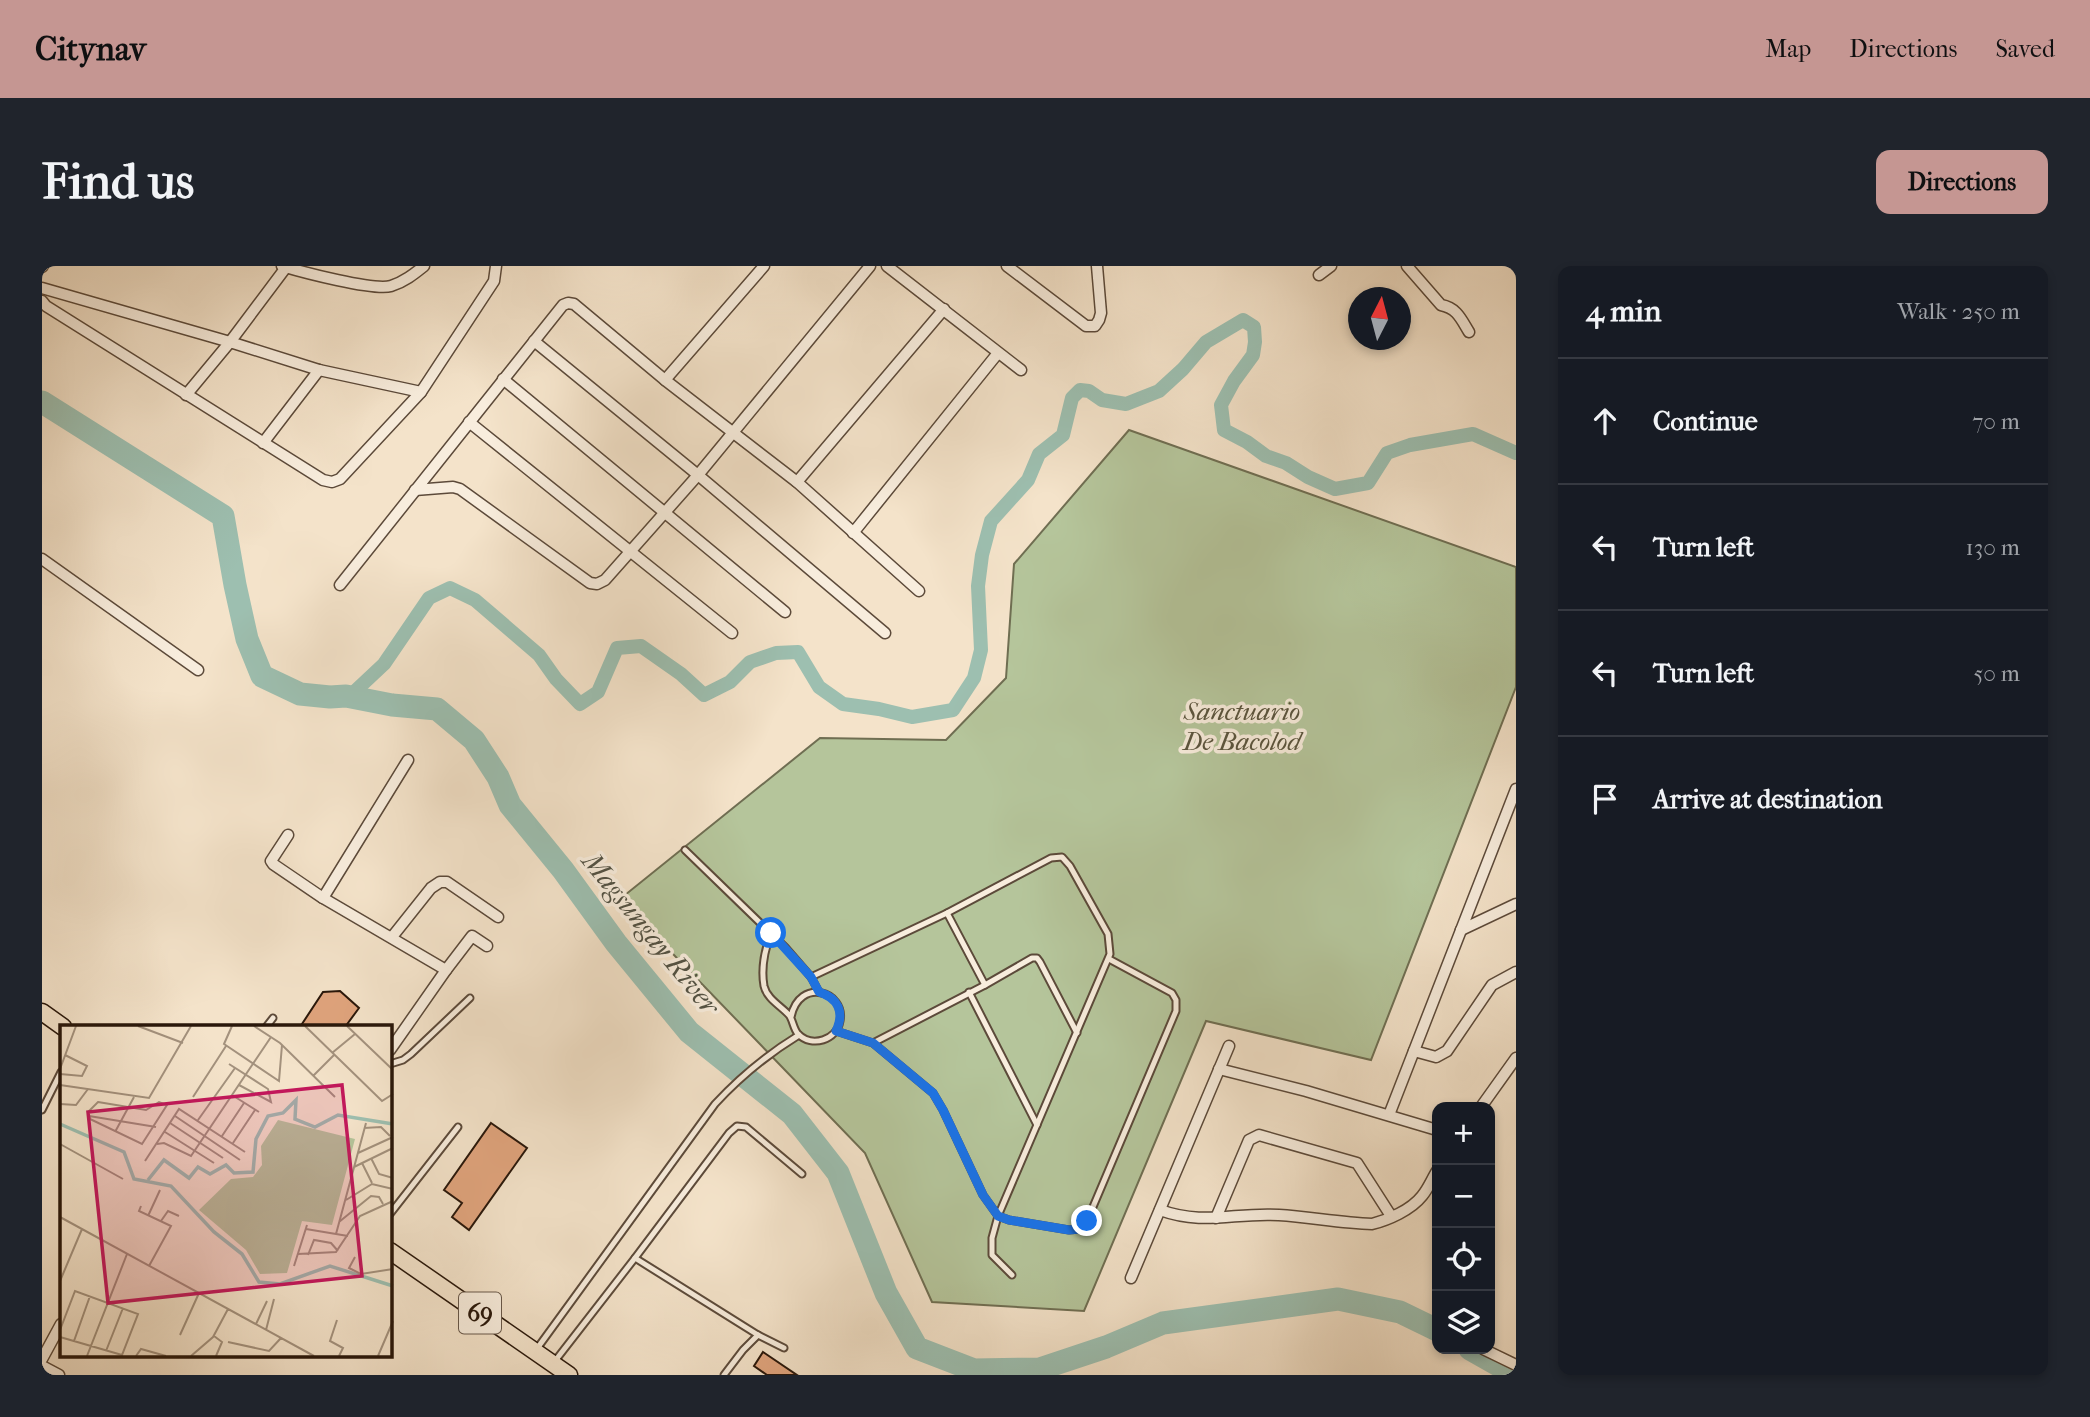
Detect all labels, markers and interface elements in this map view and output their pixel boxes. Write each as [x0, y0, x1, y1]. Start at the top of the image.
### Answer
text: Citynav [35, 30, 146, 69]
text: Map [1765, 35, 1811, 63]
text: Directions [1849, 35, 1957, 63]
text: Saved [1995, 35, 2055, 63]
button: Directions [1876, 150, 2048, 214]
text: Find us [42, 153, 194, 211]
north arrow [1348, 287, 1411, 350]
text: 4 min [1586, 294, 1661, 329]
text: Walk · 250 m [1897, 298, 2020, 325]
icon: ahead [1586, 402, 1624, 440]
text: Continue [1653, 406, 1758, 437]
text: 70 m [1972, 408, 2020, 435]
icon: left [1586, 528, 1624, 566]
text: Turn left [1653, 532, 1754, 563]
text: 130 m [1966, 534, 2020, 561]
icon: left [1586, 654, 1624, 692]
text: Turn left [1653, 658, 1754, 689]
text: 50 m [1973, 660, 2020, 687]
park label: Sanctuario De Bacolod [1181, 696, 1305, 757]
icon: arrive [1586, 780, 1624, 818]
text: Arrive at destination [1653, 784, 1883, 815]
water label: Magsungay River [574, 844, 728, 1023]
route start [755, 917, 786, 948]
inset map [60, 1025, 392, 1358]
map controls [1432, 1102, 1495, 1354]
button: + [1432, 1102, 1495, 1165]
button: − [1432, 1165, 1495, 1228]
route end [1071, 1205, 1102, 1236]
button: locate [1432, 1228, 1495, 1291]
button: layers [1432, 1291, 1495, 1354]
road number: 69 [459, 1293, 501, 1334]

